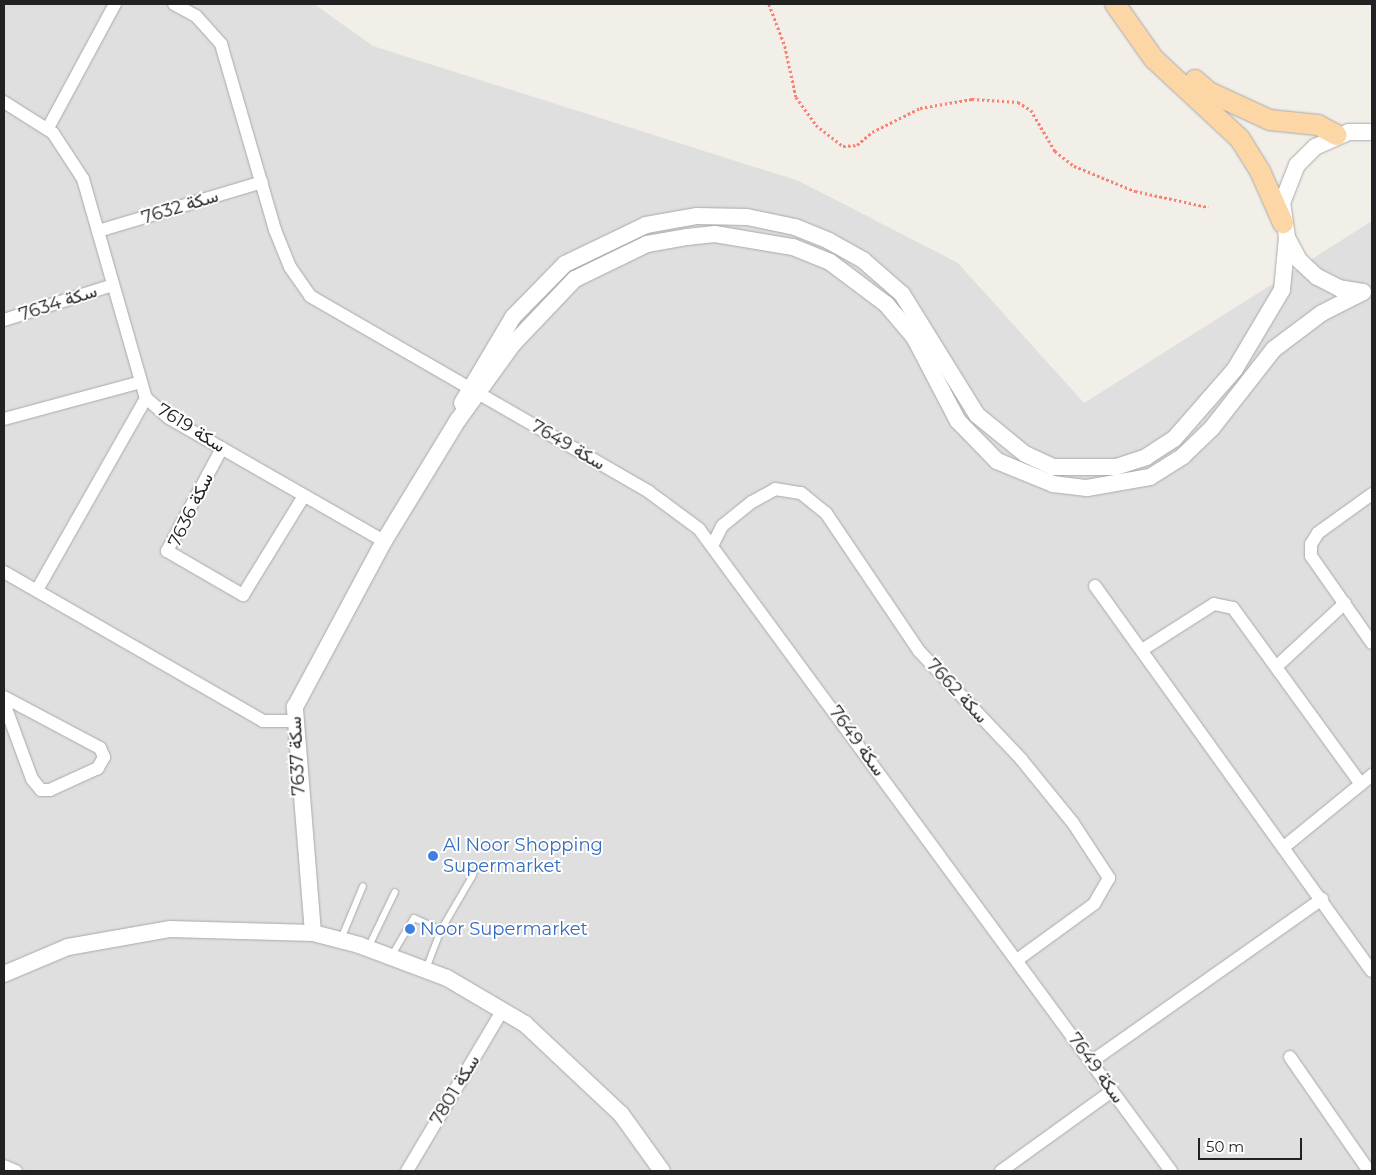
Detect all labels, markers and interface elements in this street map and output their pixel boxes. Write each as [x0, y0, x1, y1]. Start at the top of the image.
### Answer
street label: سكة 7632 [139, 185, 221, 229]
street label: سكة 7634 [16, 280, 100, 326]
street label: سكة 7619 [153, 399, 229, 457]
street label: سكة 7649 [527, 415, 609, 475]
street label: سكة 7636 [164, 469, 218, 551]
street label: سكة 7662 [922, 654, 992, 728]
street label: سكة 7649 [824, 702, 890, 780]
street label: سكة 7637 [284, 716, 310, 796]
place label: Al Noor Shopping Supermarket [443, 835, 603, 878]
marker: Al Noor Shopping Supermarket [427, 850, 439, 862]
place label: Noor Supermarket [420, 918, 588, 940]
marker: Noor Supermarket [404, 923, 416, 935]
street label: سكة 7649 [1063, 1029, 1129, 1107]
street label: سكة 7801 [426, 1051, 484, 1129]
scale bar [1201, 1128, 1305, 1160]
text: 50 m [1206, 1137, 1244, 1156]

